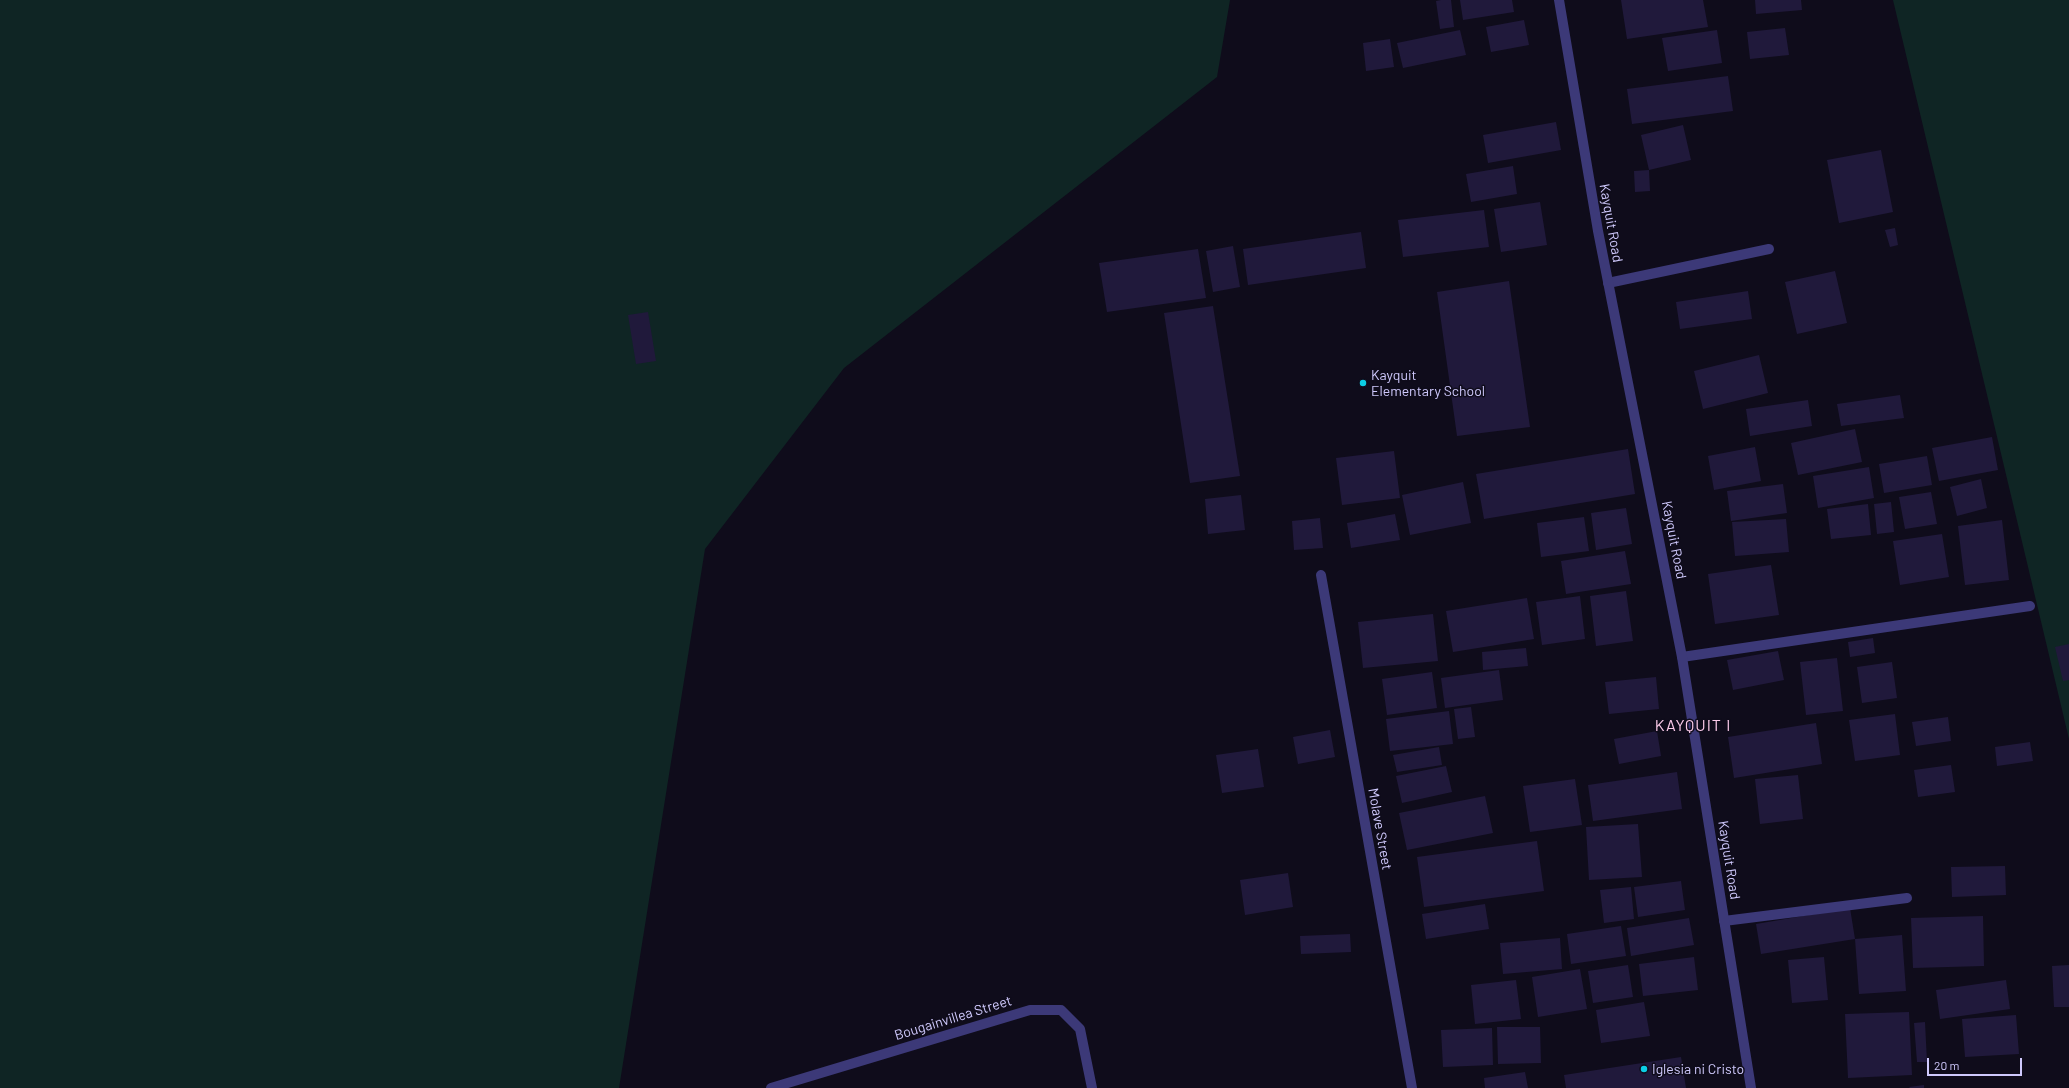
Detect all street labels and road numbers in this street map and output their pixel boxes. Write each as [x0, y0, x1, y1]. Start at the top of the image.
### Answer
street label: Kayquit Road [1596, 182, 1626, 264]
street label: Kayquit Road [1658, 499, 1690, 581]
street label: Molave Street [1365, 787, 1395, 871]
street label: Kayquit Road [1714, 819, 1744, 901]
street label: Bougainvillea Street [892, 992, 1014, 1044]

